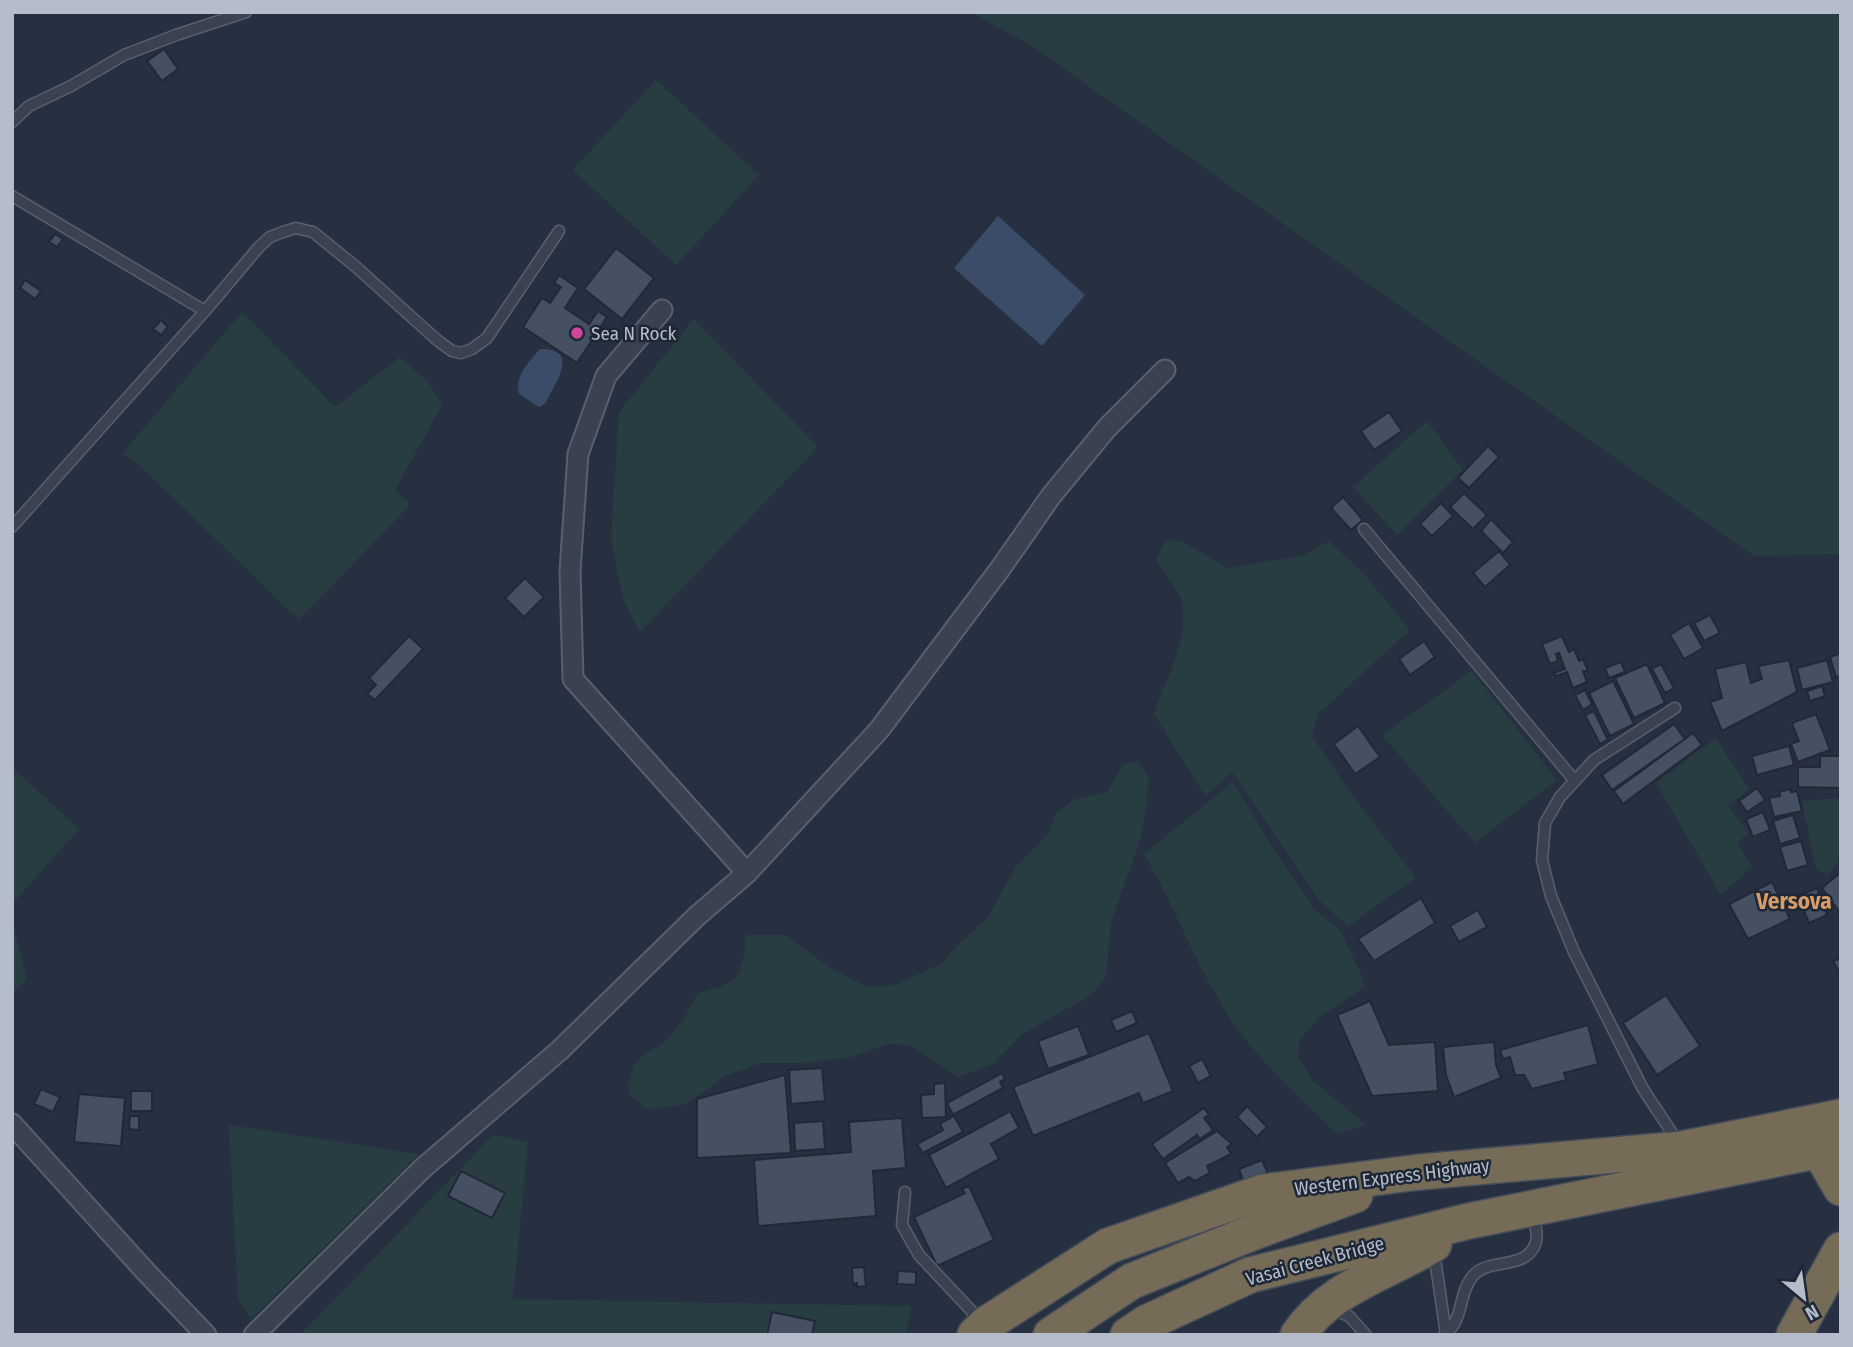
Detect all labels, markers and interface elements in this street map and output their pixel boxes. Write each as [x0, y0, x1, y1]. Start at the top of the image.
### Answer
place label: Sea N Rock [591, 322, 677, 345]
marker: Sea N Rock [569, 325, 585, 341]
district label: Versova [1755, 887, 1832, 915]
street label: Western Express Highway [1293, 1154, 1491, 1200]
street label: Vasai Creek Bridge [1243, 1231, 1387, 1291]
north arrow [1769, 1263, 1839, 1333]
text: N [1801, 1300, 1823, 1325]

